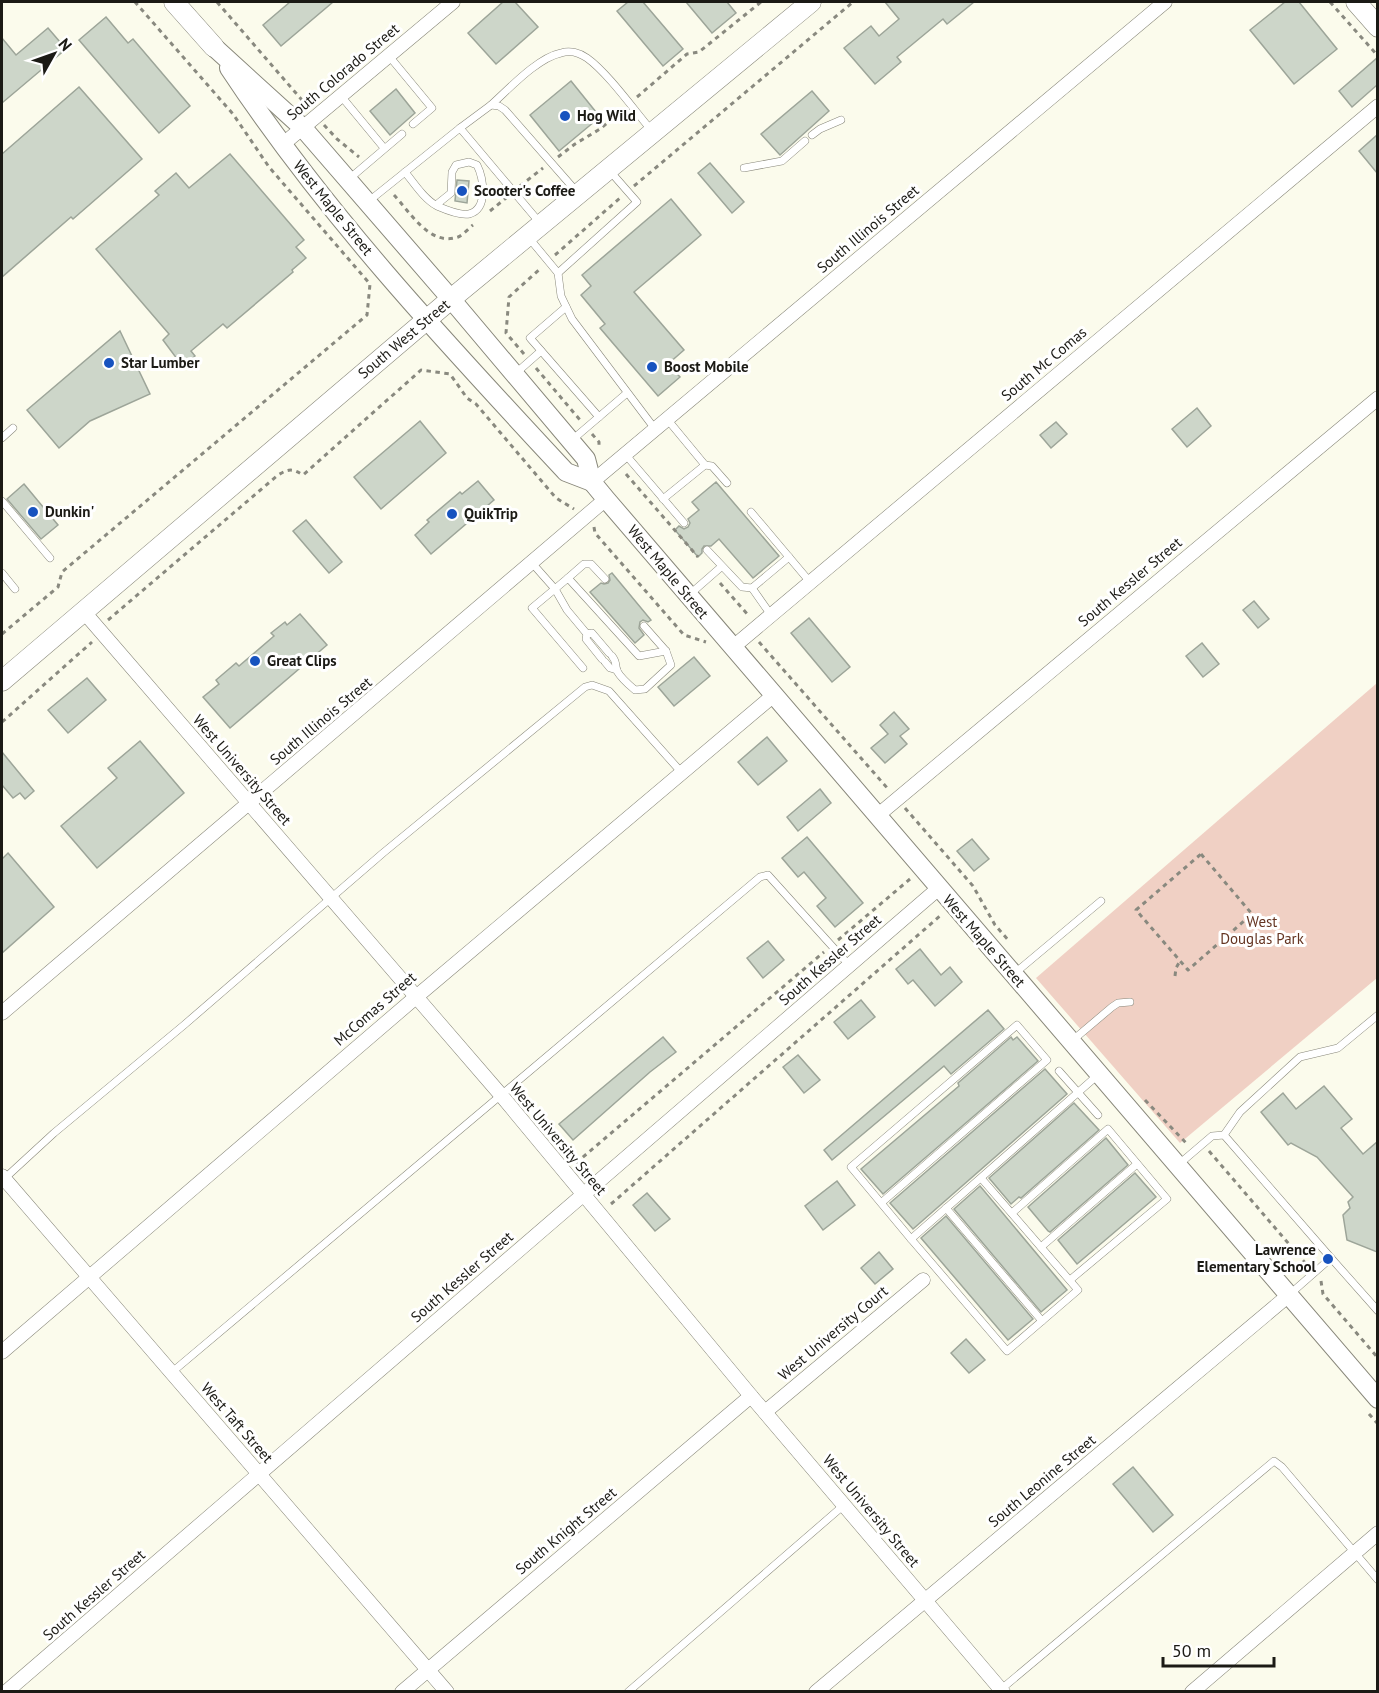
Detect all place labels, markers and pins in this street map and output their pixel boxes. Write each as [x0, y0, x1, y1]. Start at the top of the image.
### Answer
place label: Hog Wild [577, 106, 636, 125]
marker: Hog Wild [558, 109, 572, 123]
place label: Scooter's Coffee [474, 181, 576, 200]
marker: Scooter's Coffee [455, 184, 469, 198]
place label: Star Lumber [121, 353, 200, 372]
marker: Star Lumber [102, 356, 116, 370]
place label: Boost Mobile [664, 357, 749, 376]
marker: Boost Mobile [645, 360, 659, 374]
place label: Dunkin' [45, 502, 95, 521]
place label: QuikTrip [464, 504, 518, 523]
marker: Dunkin' [26, 505, 40, 519]
marker: QuikTrip [445, 507, 459, 521]
place label: Great Clips [267, 651, 337, 670]
marker: Great Clips [248, 654, 262, 668]
place label: Lawrence Elementary School [1197, 1240, 1317, 1276]
marker: Lawrence Elementary School [1321, 1252, 1335, 1266]

